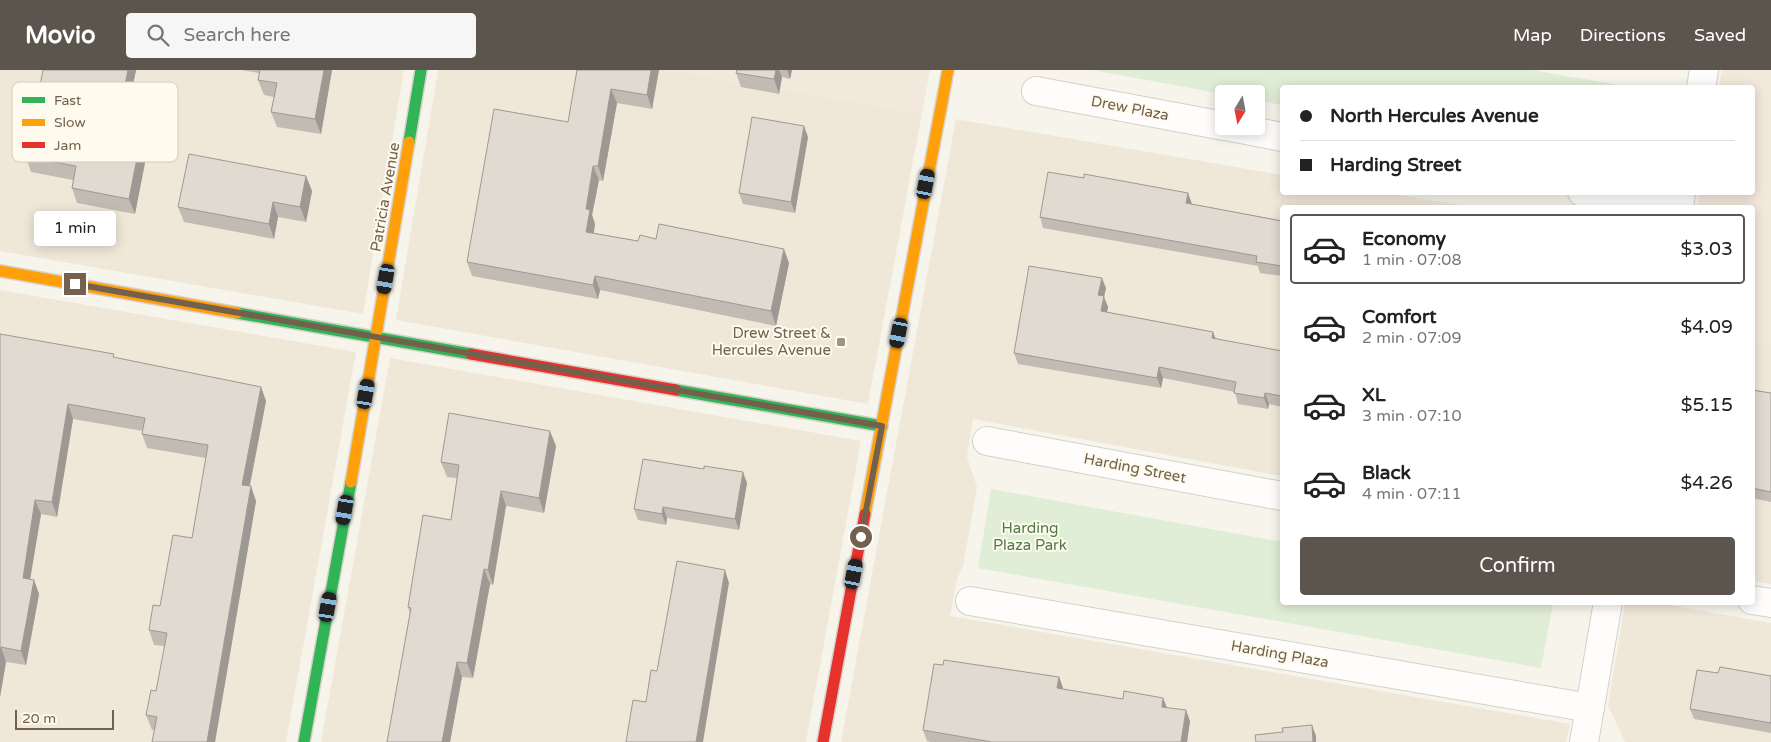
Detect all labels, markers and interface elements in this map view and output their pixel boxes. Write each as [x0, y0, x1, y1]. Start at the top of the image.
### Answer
search box [126, 13, 476, 58]
text: Movio [25, 21, 96, 50]
icon: search [144, 21, 172, 49]
text: Search here [184, 24, 290, 46]
text: Map [1513, 24, 1552, 46]
text: Directions [1580, 24, 1666, 46]
text: Saved [1694, 24, 1746, 46]
legend [12, 82, 178, 162]
north arrow [1215, 85, 1265, 135]
map controls [1215, 85, 1265, 135]
text: Fast [54, 92, 82, 109]
street label: Drew Plaza [1090, 92, 1170, 124]
text: North Hercules Avenue [1330, 105, 1539, 127]
text: Slow [54, 114, 86, 131]
text: Jam [54, 137, 81, 154]
street label: Patricia Avenue [367, 141, 403, 253]
text: Harding Street [1330, 154, 1462, 176]
car [915, 168, 936, 200]
callout: 1 min [34, 212, 116, 246]
text: 1 min [54, 218, 96, 238]
icon: car [1302, 227, 1347, 272]
text: Economy [1362, 228, 1446, 250]
text: $3.03 [1681, 238, 1733, 260]
text: 1 min · 07:08 [1362, 250, 1461, 270]
car [376, 263, 395, 295]
route end [64, 273, 86, 295]
icon: car [1302, 305, 1347, 350]
text: Comfort [1362, 306, 1436, 328]
text: $4.09 [1681, 316, 1733, 338]
car [888, 317, 909, 349]
place label: Drew Street & Hercules Avenue [712, 324, 831, 359]
text: 2 min · 07:09 [1362, 328, 1461, 348]
marker: Drew Street & Hercules Avenue [835, 336, 847, 348]
car [356, 378, 375, 410]
icon: car [1302, 383, 1347, 428]
text: XL [1362, 384, 1386, 406]
text: $5.15 [1681, 394, 1733, 416]
text: 3 min · 07:10 [1362, 406, 1461, 426]
street label: Harding Street [1082, 449, 1188, 487]
icon: car [1302, 461, 1347, 506]
text: Black [1362, 462, 1411, 484]
text: $4.26 [1681, 472, 1733, 494]
text: 4 min · 07:11 [1362, 484, 1461, 504]
car [335, 494, 354, 526]
park label: Harding Plaza Park [993, 519, 1067, 554]
route start [850, 526, 872, 548]
button: Confirm [1300, 537, 1735, 595]
car [843, 558, 864, 590]
car [318, 591, 337, 623]
street label: Harding Plaza [1230, 637, 1330, 671]
scale bar [15, 707, 114, 730]
text: 20 m [22, 710, 56, 727]

